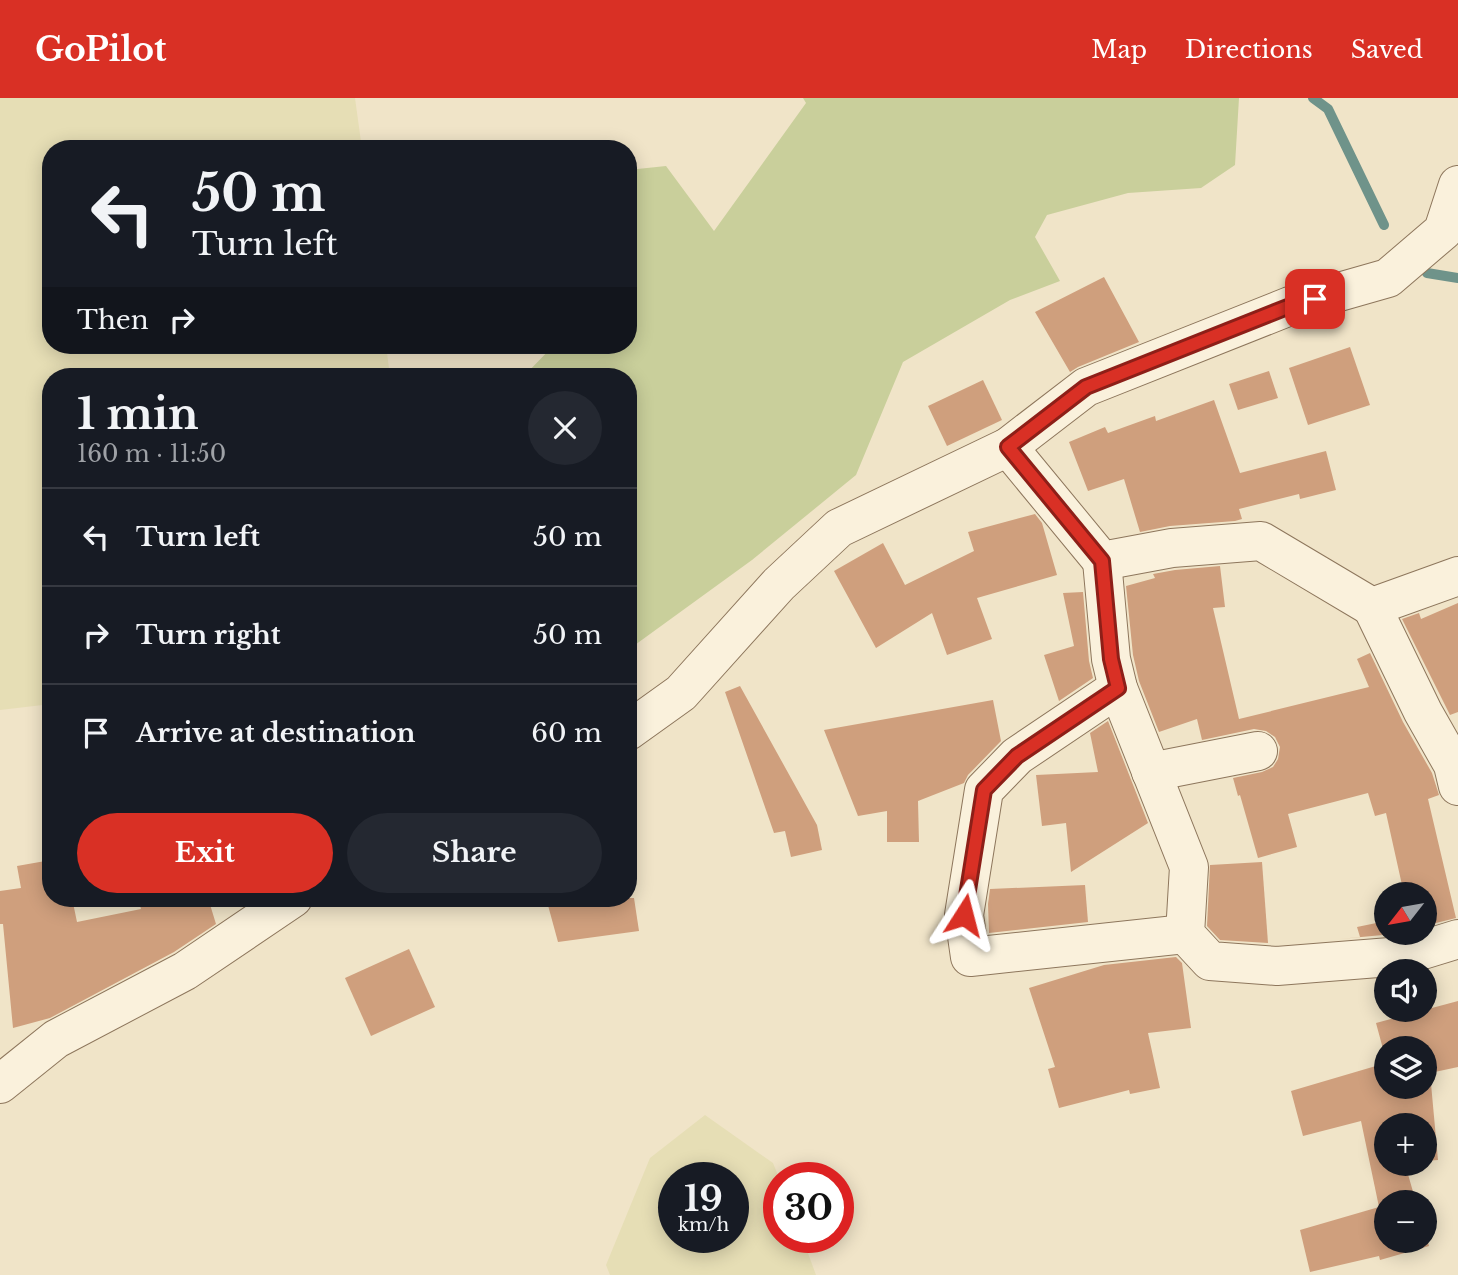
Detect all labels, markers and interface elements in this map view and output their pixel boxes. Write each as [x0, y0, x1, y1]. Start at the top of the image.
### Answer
text: GoPilot [35, 29, 167, 70]
text: Map [1091, 35, 1147, 64]
text: Directions [1185, 35, 1313, 64]
text: Saved [1351, 35, 1423, 64]
text: 50 m [192, 163, 325, 224]
icon: left [77, 168, 168, 259]
text: Turn left [192, 224, 338, 264]
pin [1285, 269, 1345, 329]
icon: arrive [1296, 280, 1334, 318]
icon: right [163, 301, 201, 339]
text: Then [77, 304, 149, 336]
text: 1 min [77, 388, 199, 440]
button: close [528, 391, 602, 465]
text: 160 m · 11:50 [77, 440, 226, 468]
icon: left [77, 518, 115, 556]
text: Turn left [136, 521, 260, 553]
text: 50 m [533, 521, 602, 553]
icon: right [77, 616, 115, 654]
text: Turn right [136, 619, 281, 651]
text: 50 m [533, 619, 602, 651]
icon: arrive [77, 714, 115, 752]
text: Arrive at destination [136, 717, 416, 749]
text: 60 m [531, 717, 602, 749]
button: Exit [77, 813, 333, 893]
button: Share [347, 813, 602, 893]
position arrow [927, 878, 1001, 952]
north arrow [1374, 882, 1437, 945]
map controls [1374, 882, 1437, 1253]
button: sound [1374, 959, 1437, 1022]
button: layers [1374, 1036, 1437, 1099]
button: + [1374, 1113, 1437, 1176]
speed limit sign: 30 [763, 1162, 854, 1253]
text: 19 [684, 1177, 723, 1220]
button: − [1374, 1190, 1437, 1253]
text: km/h [678, 1214, 729, 1236]

